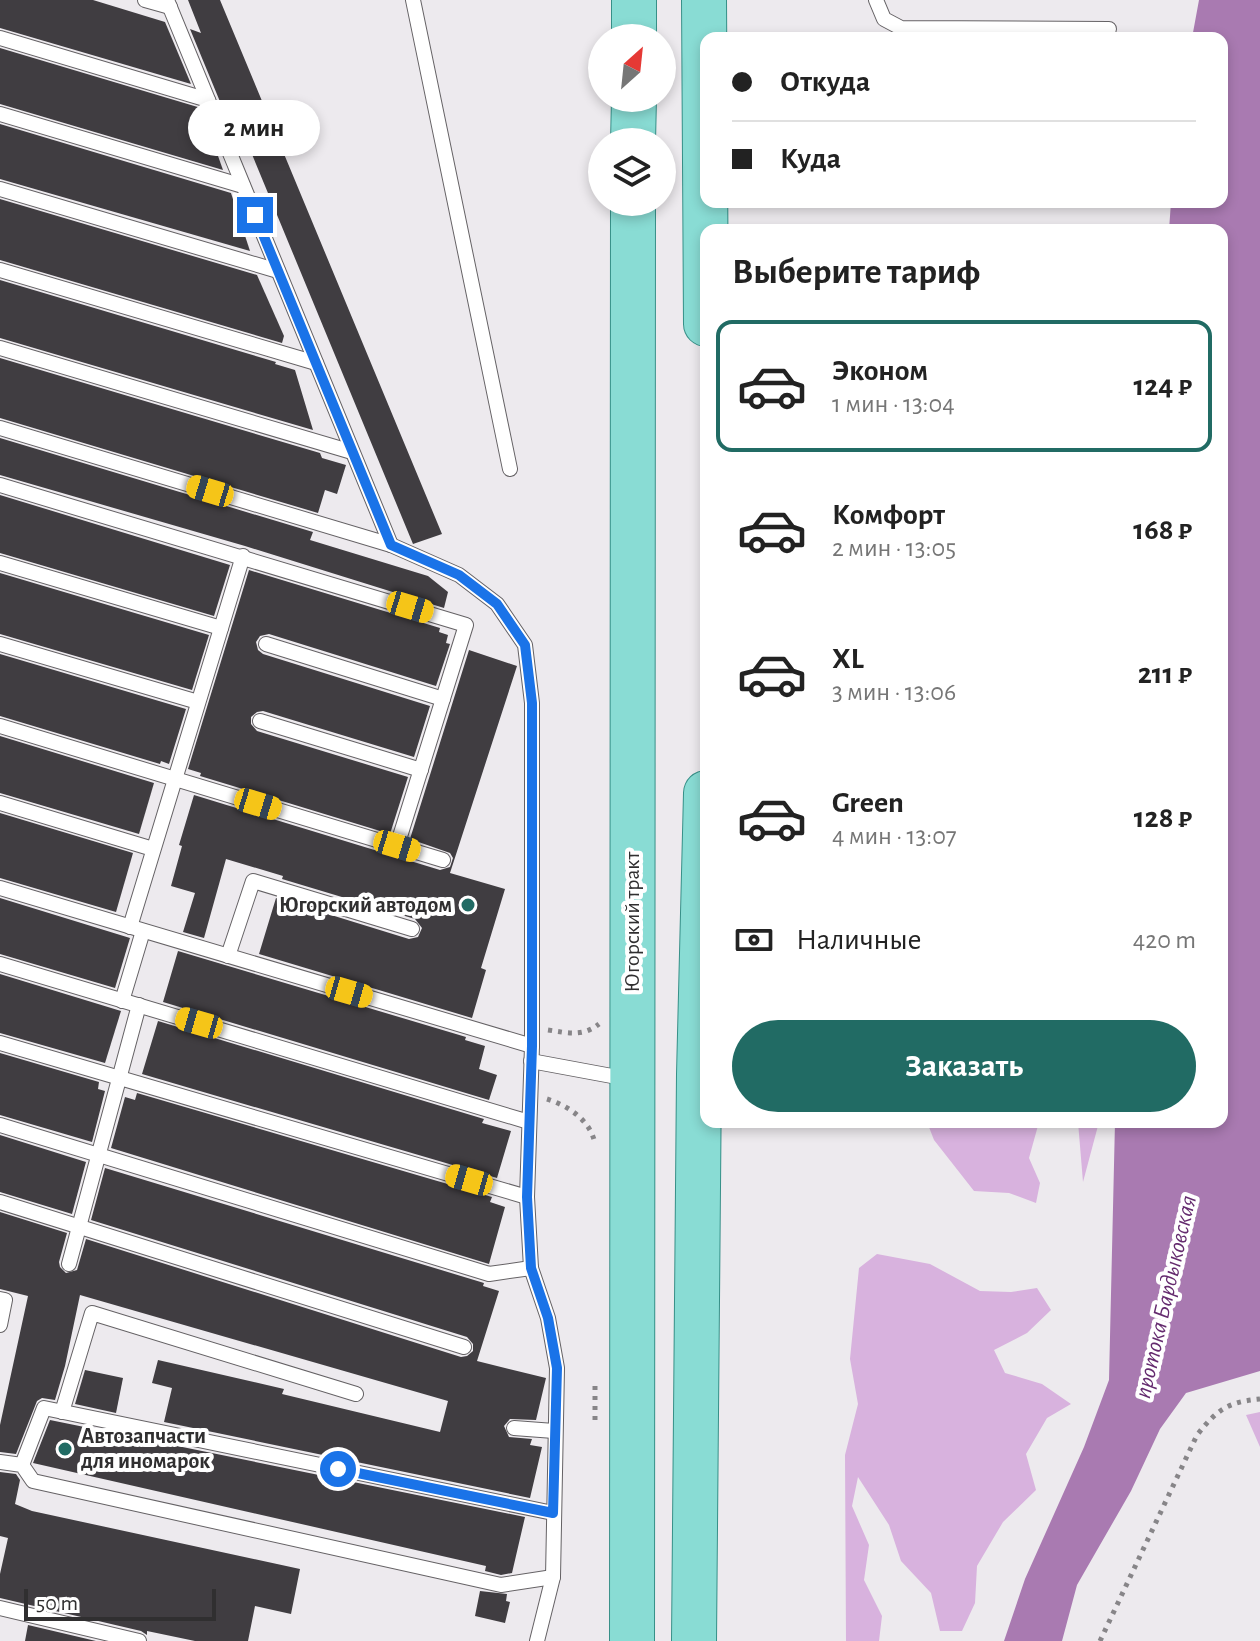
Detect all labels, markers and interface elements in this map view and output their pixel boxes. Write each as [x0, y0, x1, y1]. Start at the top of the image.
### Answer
north arrow [588, 24, 676, 112]
map controls [588, 24, 676, 216]
text: Откуда [780, 67, 870, 97]
callout: 2 мин [189, 99, 321, 155]
text: 2 мин [224, 115, 284, 141]
button: layers [588, 128, 676, 216]
text: Куда [780, 144, 841, 174]
route end [237, 197, 273, 233]
text: Выберите тариф [732, 254, 980, 290]
icon: car [736, 350, 808, 422]
text: Эконом [832, 356, 928, 386]
text: 124 ₽ [1133, 371, 1192, 401]
text: 1 мин · 13:04 [832, 391, 955, 417]
car [184, 473, 236, 509]
icon: car [736, 494, 808, 566]
text: Комфорт [832, 500, 945, 530]
text: 168 ₽ [1133, 515, 1192, 545]
text: 2 мин · 13:05 [832, 535, 956, 561]
car [384, 589, 436, 625]
icon: car [736, 638, 808, 710]
text: XL [832, 644, 864, 674]
text: 211 ₽ [1138, 659, 1192, 689]
text: 3 мин · 13:06 [832, 679, 956, 705]
icon: car [736, 782, 808, 854]
car [232, 786, 284, 822]
text: Green [832, 788, 904, 818]
text: 128 ₽ [1134, 803, 1192, 833]
text: 4 мин · 13:07 [832, 823, 957, 849]
car [371, 828, 423, 864]
street label: Югорский тракт [621, 851, 643, 992]
place label: Югорский автодом [279, 894, 452, 916]
marker: Югорский автодом [459, 896, 477, 914]
icon: cash [732, 918, 776, 962]
text: Наличные [796, 925, 922, 955]
text: 420 m [1133, 927, 1196, 953]
car [323, 974, 375, 1010]
car [173, 1005, 225, 1041]
button: Заказать [732, 1020, 1196, 1112]
car [443, 1162, 495, 1198]
water label: протока Бардыковская [1131, 1193, 1201, 1401]
place label: Автозапчасти для иномарок [81, 1425, 210, 1472]
marker: Автозапчасти для иномарок [56, 1440, 74, 1458]
route start [320, 1451, 356, 1487]
scale bar [24, 1585, 216, 1621]
text: 50 m [36, 1592, 78, 1614]

